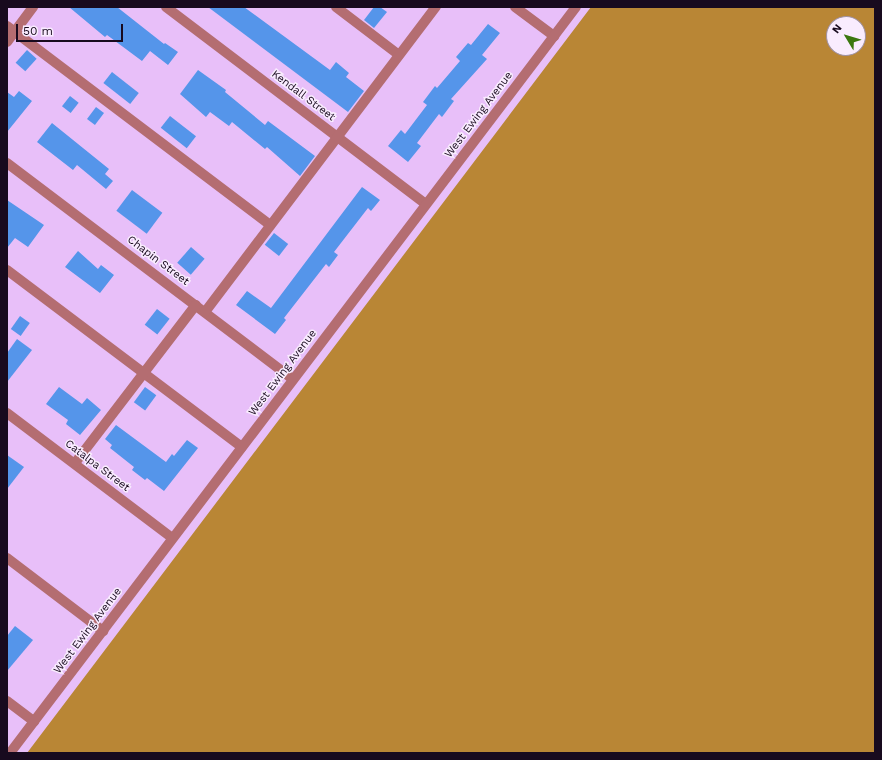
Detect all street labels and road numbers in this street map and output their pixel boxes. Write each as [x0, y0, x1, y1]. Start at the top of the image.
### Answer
street label: Kendall Street [268, 68, 338, 124]
street label: West Ewing Avenue [442, 69, 516, 161]
street label: Chapin Street [124, 233, 192, 289]
street label: West Ewing Avenue [246, 327, 320, 419]
street label: Catalpa Street [62, 437, 132, 495]
street label: West Ewing Avenue [51, 585, 125, 677]

